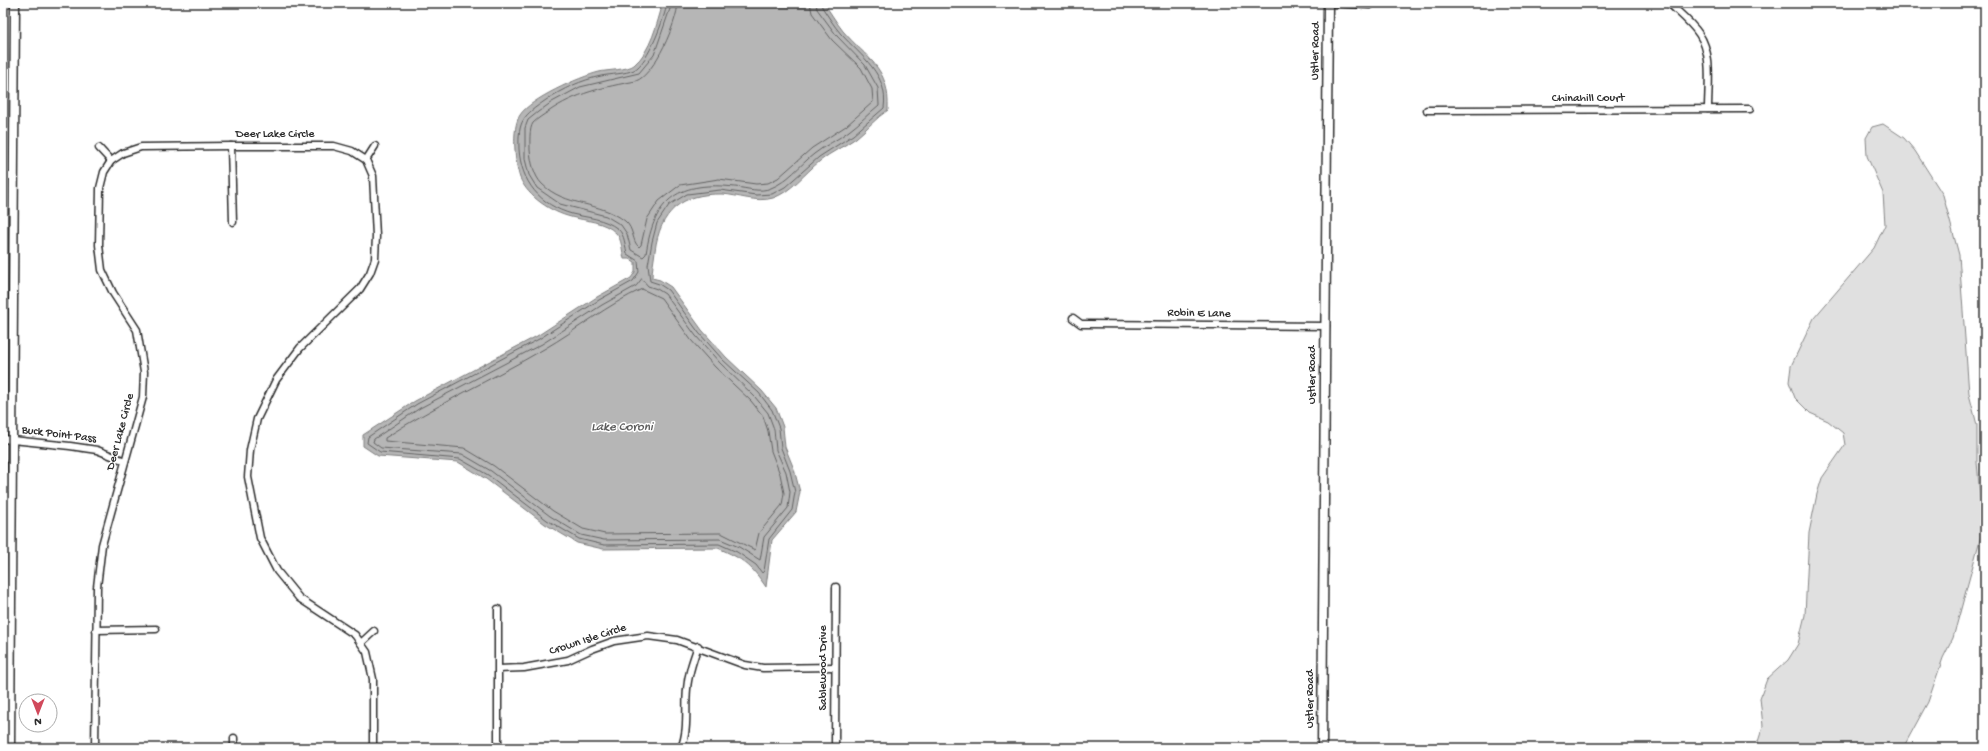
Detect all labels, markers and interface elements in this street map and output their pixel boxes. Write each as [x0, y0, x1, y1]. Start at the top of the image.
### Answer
street label: Ustler Road [1308, 21, 1324, 80]
street label: Chinahill Court [1552, 92, 1625, 106]
street label: Deer Lake Circle [234, 128, 315, 142]
street label: Robin E Lane [1167, 306, 1232, 322]
street label: Ustler Road [1306, 345, 1320, 404]
street label: Deer Lake Circle [104, 391, 138, 473]
water label: Lake Coroni [591, 420, 655, 435]
street label: Buck Point Pass [20, 423, 98, 447]
street label: Crown Isle Circle [548, 621, 629, 659]
street label: Sablewood Drive [817, 625, 831, 711]
street label: Ustler Road [1304, 669, 1318, 728]
north arrow [18, 693, 58, 733]
text: N [34, 715, 42, 727]

